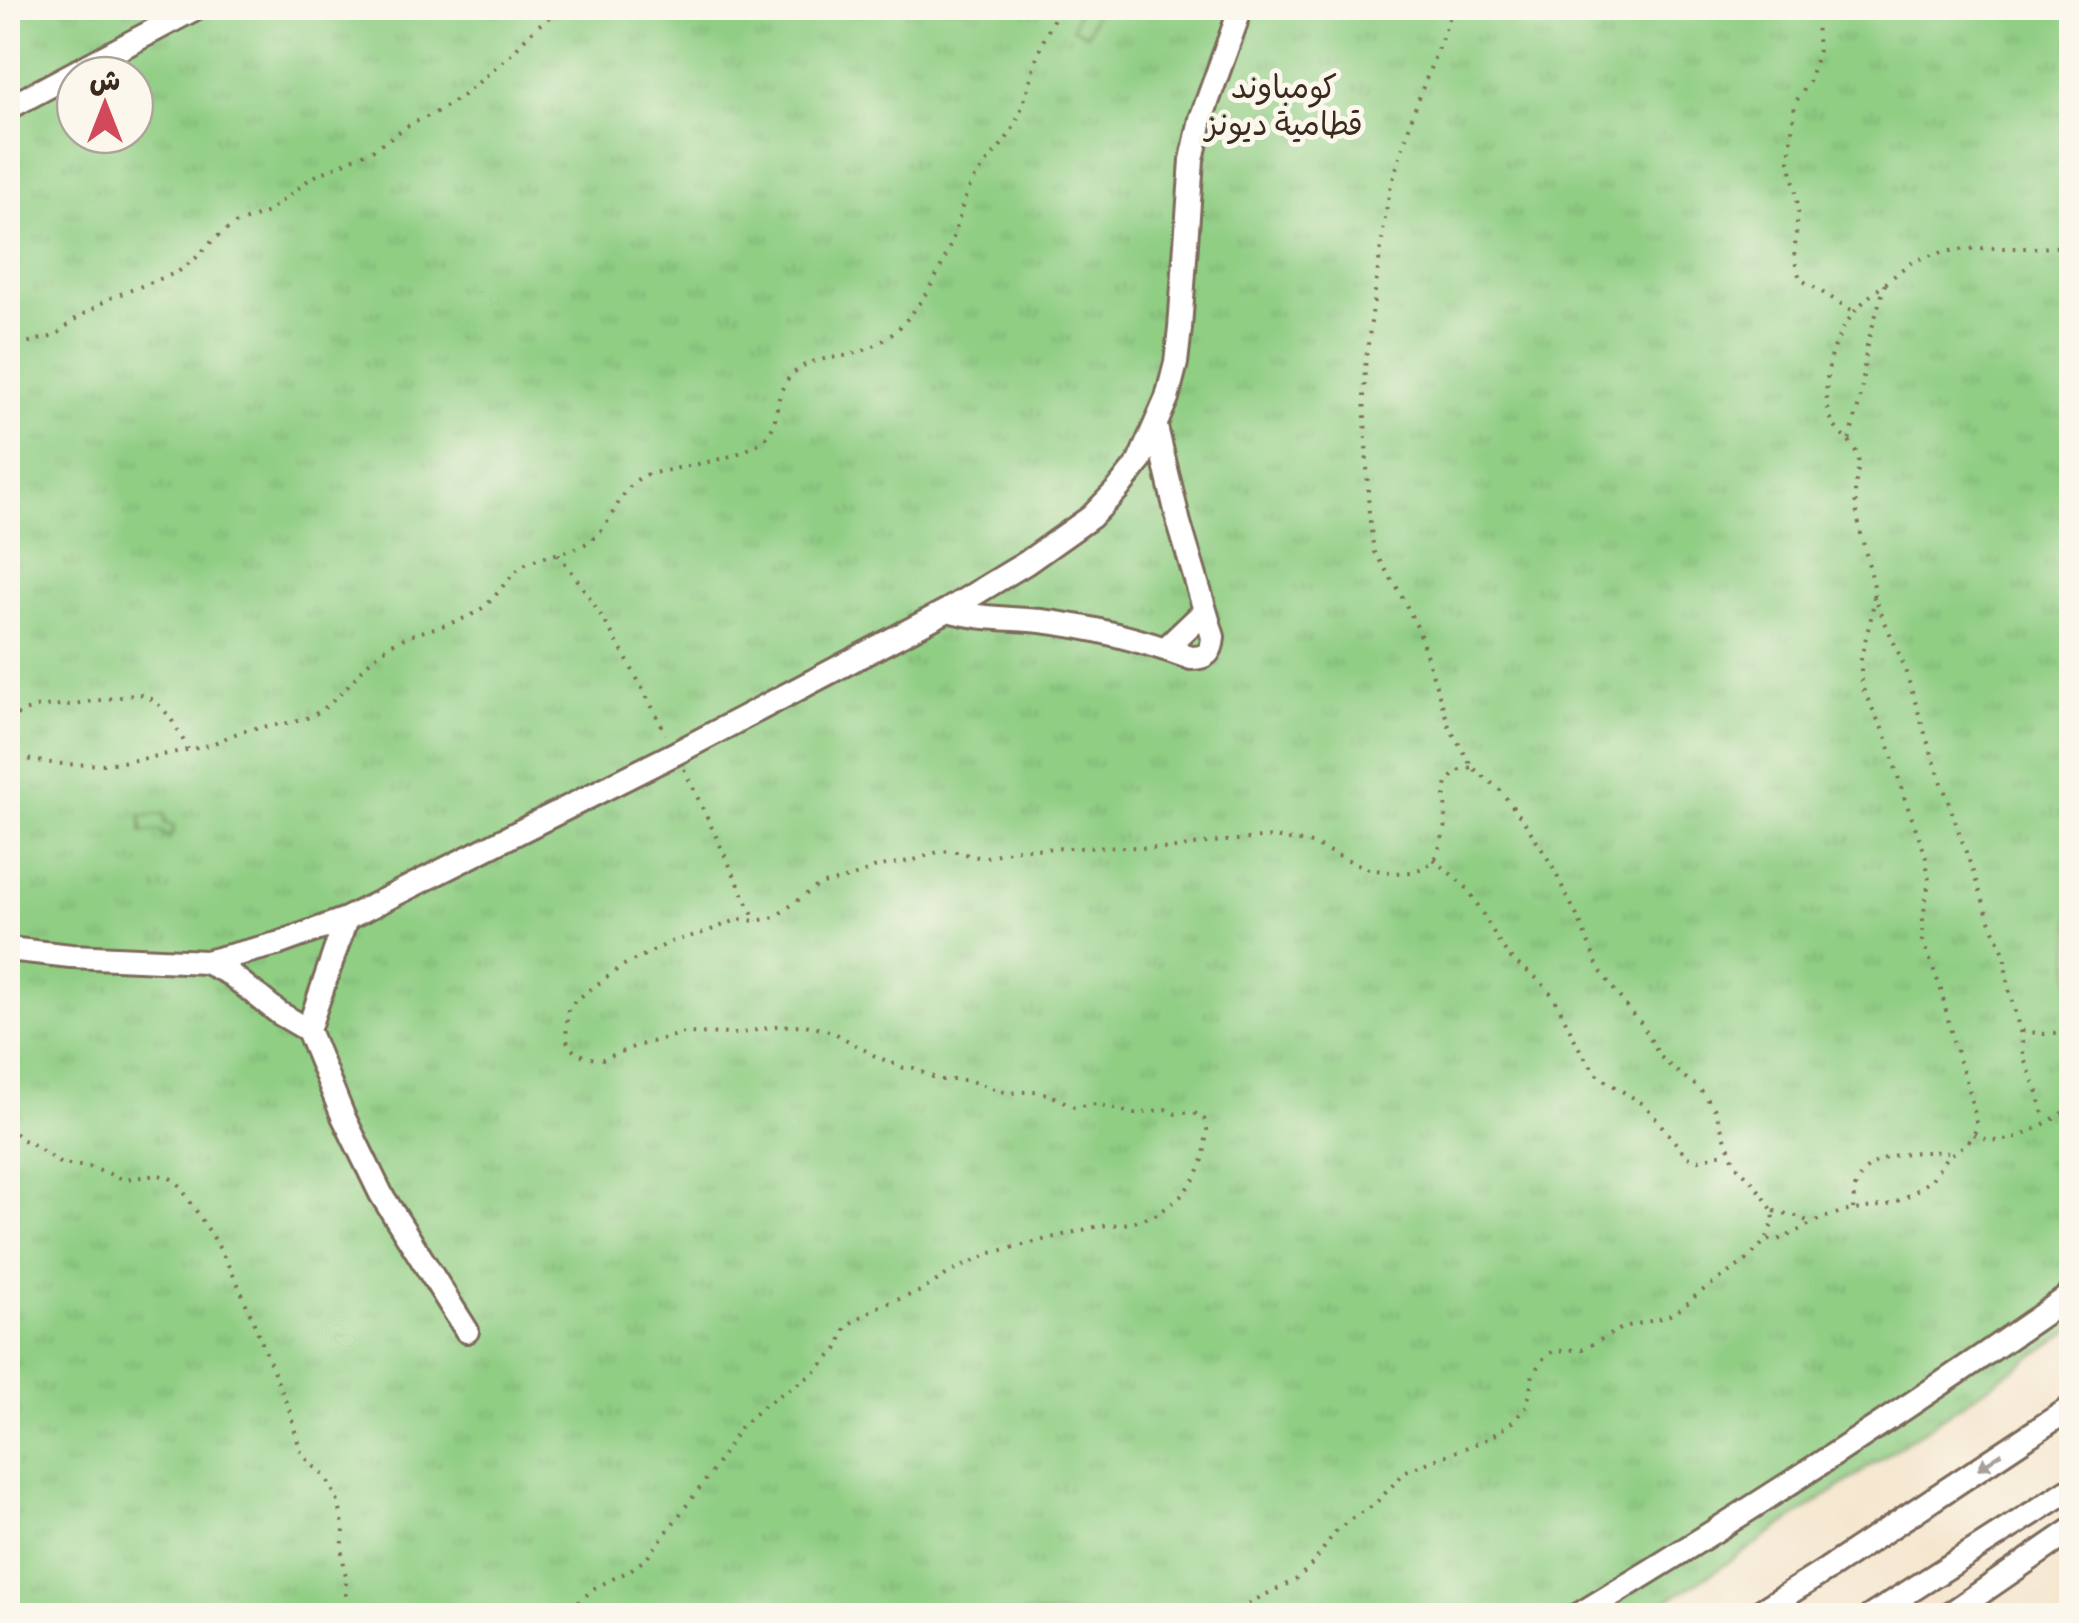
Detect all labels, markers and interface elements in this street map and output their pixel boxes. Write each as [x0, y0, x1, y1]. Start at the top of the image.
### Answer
north arrow [55, 55, 155, 155]
text: ش [90, 64, 120, 99]
district label: كومباوند قطامية ديونز [1202, 68, 1363, 145]
one-way arrow [1977, 1451, 2004, 1470]

